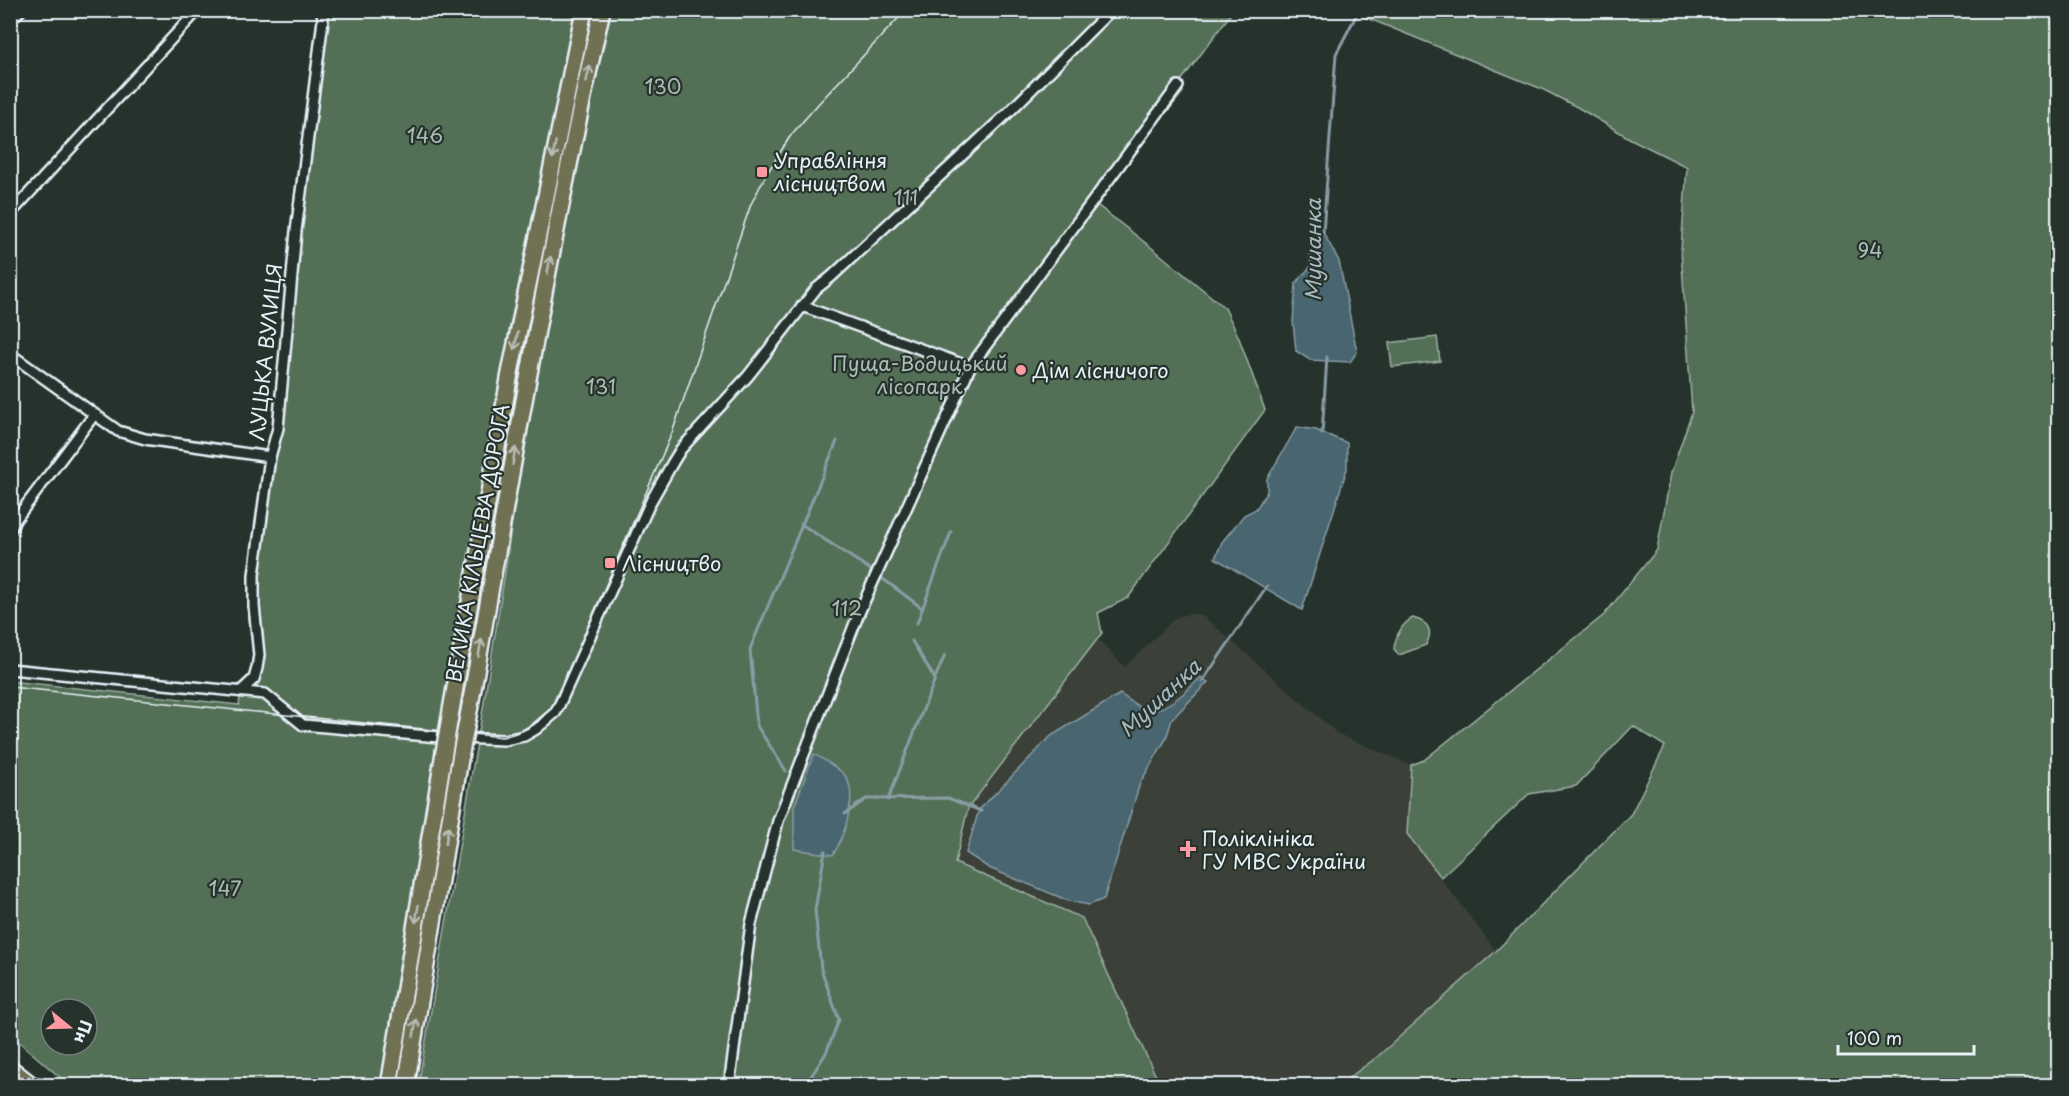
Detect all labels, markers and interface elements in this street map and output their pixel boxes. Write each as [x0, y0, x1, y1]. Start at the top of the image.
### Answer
one-way arrow [582, 64, 594, 83]
park label: 130 [645, 71, 681, 101]
park label: 146 [407, 120, 443, 150]
one-way arrow [548, 140, 559, 159]
place label: Управління лісництвом [773, 145, 887, 198]
marker: Управління лісництвом [755, 165, 769, 179]
park label: 111 [894, 182, 918, 212]
water label: Мушанка [1296, 198, 1328, 301]
park label: 94 [1858, 235, 1882, 265]
one-way arrow [544, 255, 555, 275]
street label: ЛУЦЬКА ВУЛИЦЯ [241, 262, 289, 442]
one-way arrow [510, 331, 521, 350]
park label: Пуща-Водицький лісопарк [832, 348, 1008, 401]
place label: Дім лісничого [1032, 355, 1169, 385]
marker: Дім лісничого [1014, 363, 1028, 377]
park label: 131 [586, 371, 616, 401]
street label: ВЕЛИКА КІЛЬЦЕВА ДОРОГА [438, 401, 516, 685]
one-way arrow [508, 447, 519, 467]
place label: Лісництво [622, 548, 721, 578]
marker: Лісництво [603, 556, 617, 570]
park label: 112 [832, 593, 862, 623]
one-way arrow [475, 639, 486, 659]
water label: Мушанка [1111, 650, 1208, 744]
place label: Поліклініка ГУ МВС України [1202, 823, 1366, 876]
one-way arrow [442, 826, 453, 846]
marker: Поліклініка ГУ МВС України [1179, 840, 1197, 858]
park label: 147 [208, 873, 242, 903]
one-way arrow [411, 903, 422, 923]
north arrow [39, 997, 99, 1057]
text: Пн [69, 1017, 99, 1047]
one-way arrow [410, 1018, 421, 1038]
scale bar [1838, 1018, 1974, 1056]
text: 100 m [1847, 1024, 1902, 1051]

